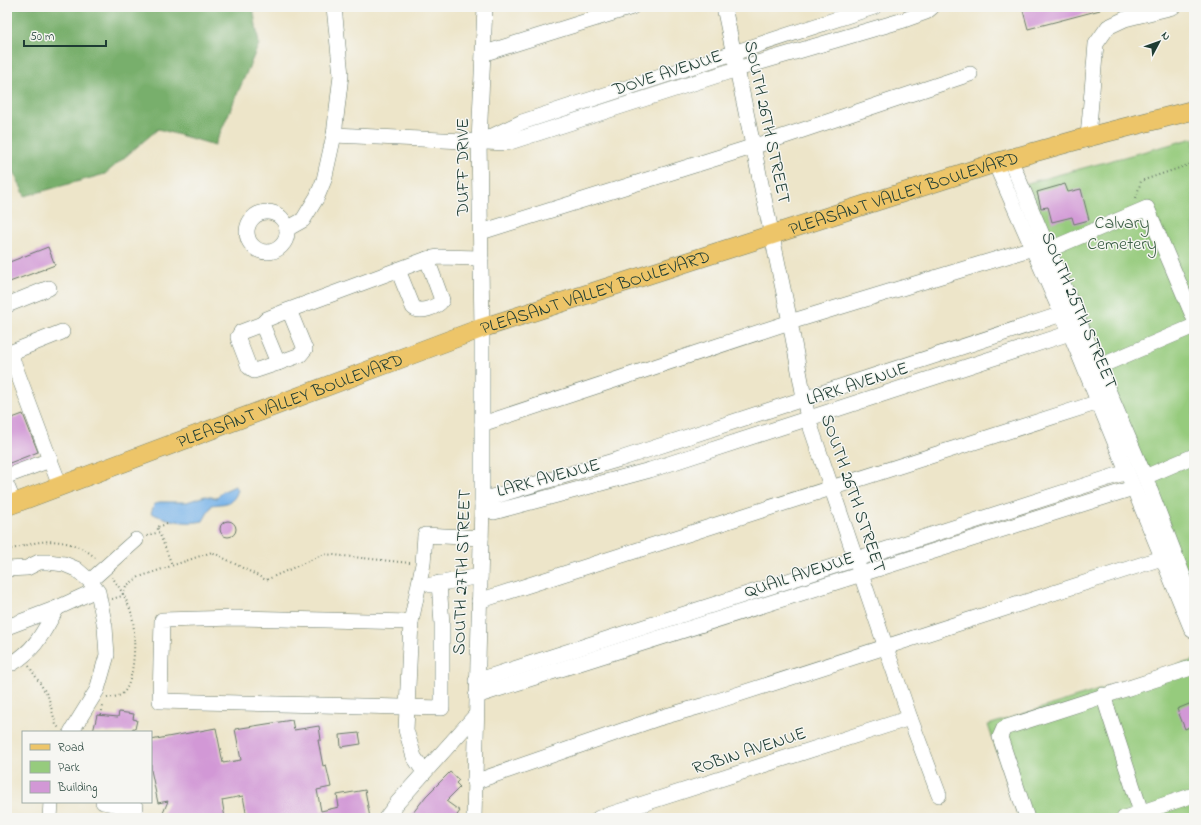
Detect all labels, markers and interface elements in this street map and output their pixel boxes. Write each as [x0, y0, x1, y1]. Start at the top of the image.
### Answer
scale bar [24, 22, 106, 48]
north arrow [1139, 22, 1179, 62]
text: 50 m [30, 28, 54, 46]
text: N [1157, 28, 1174, 44]
street label: SOUTH 26TH STREET [736, 38, 796, 206]
street label: DOVE AVENUE [609, 44, 726, 104]
street label: DUFF DRIVE [451, 118, 477, 217]
street label: PLEASANT VALLEY BOULEVARD [786, 146, 1022, 243]
park label: Calvary Cemetery [1087, 211, 1157, 258]
street label: SOUTH 25TH STREET [1033, 228, 1123, 393]
street label: PLEASANT VALLEY BOULEVARD [477, 244, 714, 343]
street label: PLEASANT VALLEY BOULEVARD [174, 348, 407, 456]
street label: LARK AVENUE [803, 356, 912, 414]
street label: SOUTH 26TH STREET [813, 411, 891, 576]
street label: LARK AVENUE [494, 453, 603, 505]
street label: SOUTH 27TH STREET [447, 489, 479, 655]
street label: QUAIL AVENUE [741, 546, 858, 606]
street label: ROBIN AVENUE [689, 721, 810, 783]
legend [22, 731, 152, 803]
text: Road [58, 739, 84, 757]
text: Park [58, 759, 80, 777]
text: Building [57, 779, 97, 798]

